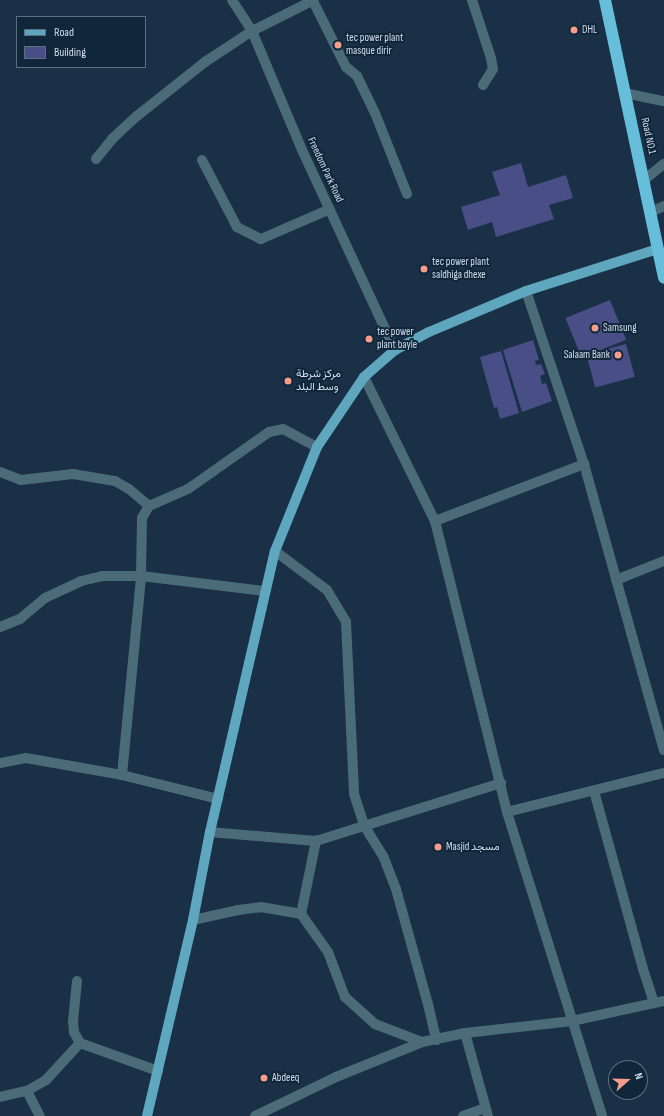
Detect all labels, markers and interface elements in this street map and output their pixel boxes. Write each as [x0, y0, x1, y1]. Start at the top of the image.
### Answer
legend [16, 16, 146, 68]
place label: DHL [582, 23, 597, 37]
text: Road [54, 25, 74, 40]
marker: DHL [569, 25, 579, 35]
place label: tec power plant masque dirir [346, 32, 403, 58]
marker: tec power plant masque dirir [333, 40, 343, 50]
text: Building [54, 45, 86, 60]
street label: Road NO.1 [638, 117, 658, 155]
street label: Freedom Park Road [304, 135, 346, 205]
place label: tec power plant saldhiga dhexe [432, 256, 489, 282]
marker: tec power plant saldhiga dhexe [419, 264, 429, 274]
place label: Samsung [603, 321, 637, 335]
marker: Samsung [590, 323, 600, 333]
place label: tec power plant bayle [377, 326, 417, 352]
marker: tec power plant bayle [364, 334, 374, 344]
place label: Salaam Bank [564, 348, 610, 362]
marker: Salaam Bank [613, 350, 623, 360]
place label: مركز شرطة وسط البلد [296, 368, 341, 394]
marker: مركز شرطة وسط البلد [283, 376, 293, 386]
place label: Masjid مسجد [446, 840, 500, 854]
marker: Masjid مسجد [433, 842, 443, 852]
north arrow [608, 1060, 648, 1100]
place label: Abdeeq [272, 1071, 299, 1085]
text: N [632, 1071, 646, 1081]
marker: Abdeeq [259, 1073, 269, 1083]

